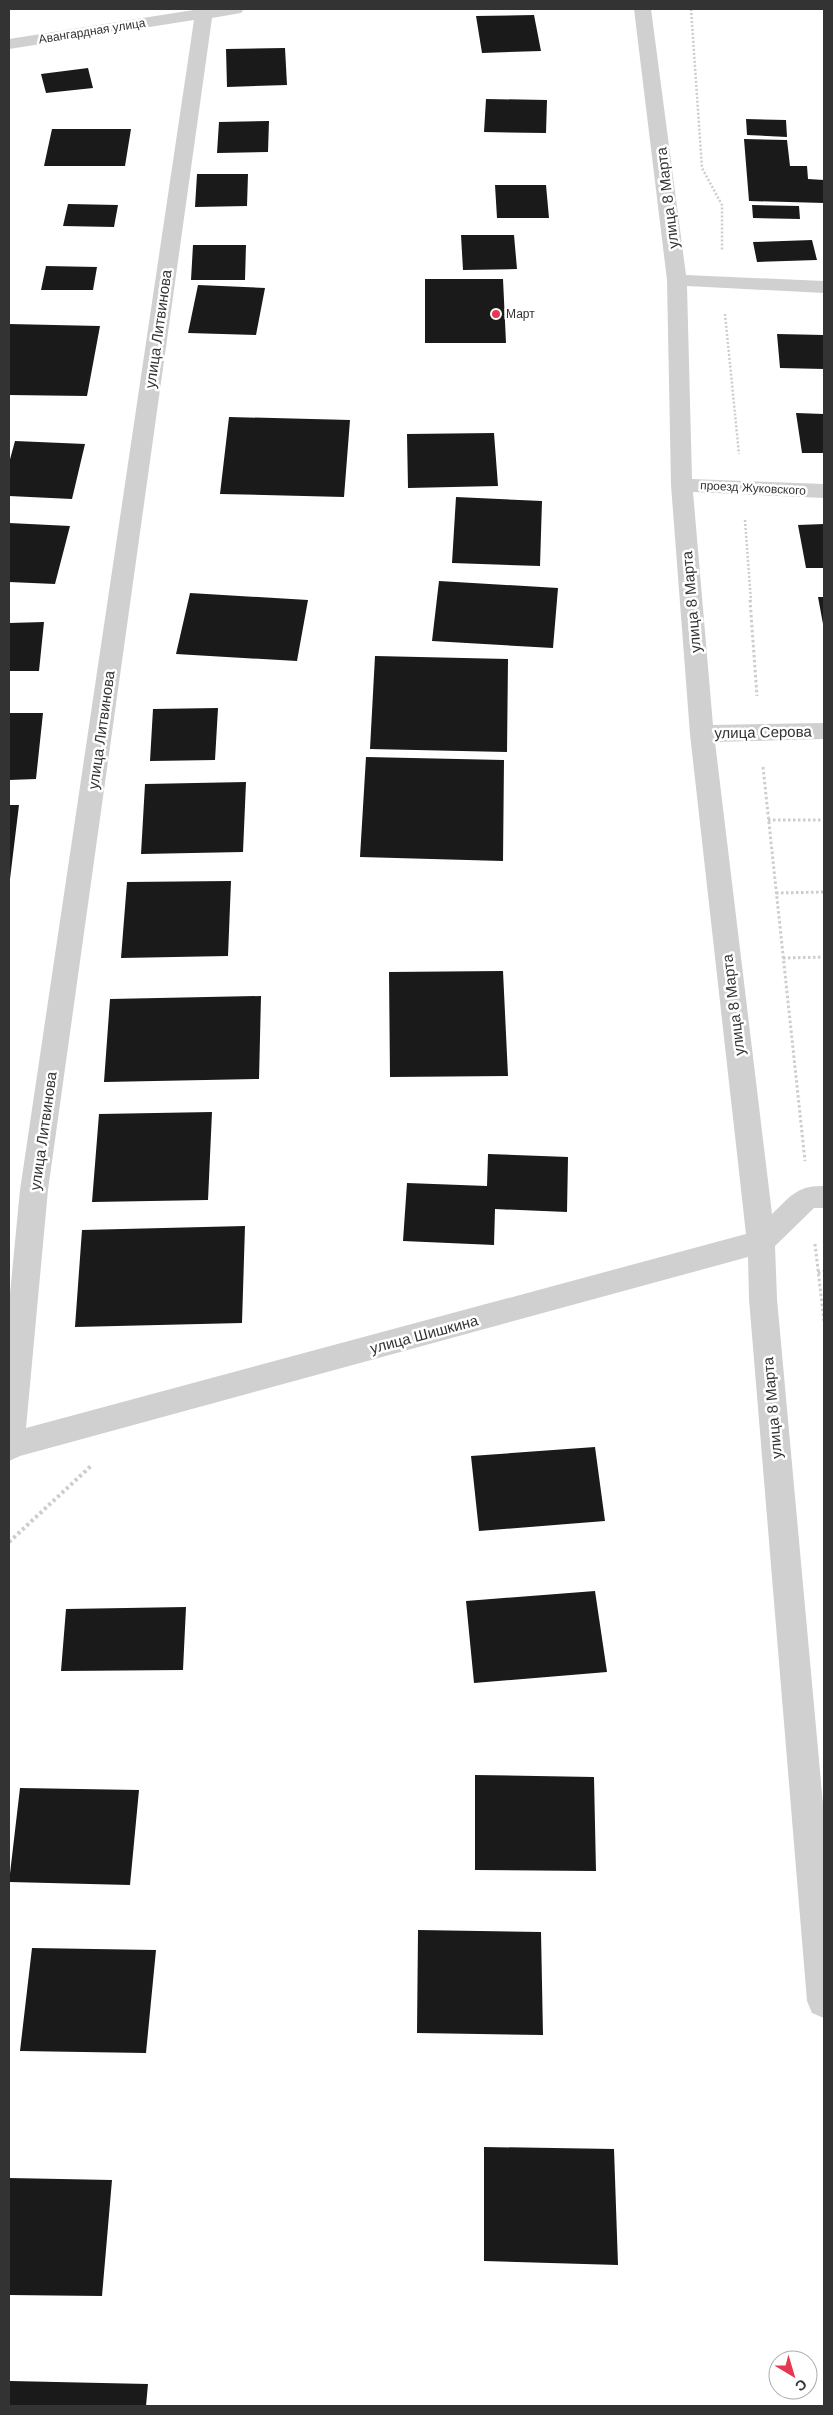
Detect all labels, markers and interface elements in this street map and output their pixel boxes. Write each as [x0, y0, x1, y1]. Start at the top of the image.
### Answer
street label: Авангардная улица [38, 16, 147, 46]
street label: улица 8 Марта [652, 146, 682, 250]
street label: улица Литвинова [141, 268, 175, 389]
place label: Март [506, 307, 535, 321]
marker: Март [490, 308, 502, 320]
street label: проезд Жуковского [700, 478, 807, 498]
street label: улица 8 Марта [678, 550, 704, 654]
street label: улица Литвинова [84, 669, 118, 790]
street label: улица Серова [714, 723, 813, 741]
street label: улица 8 Марта [718, 953, 748, 1057]
street label: улица Литвинова [26, 1070, 60, 1191]
street label: улица Шишкина [368, 1311, 481, 1357]
street label: улица 8 Марта [759, 1356, 785, 1460]
north arrow [768, 2350, 818, 2400]
text: С [792, 2376, 810, 2395]

